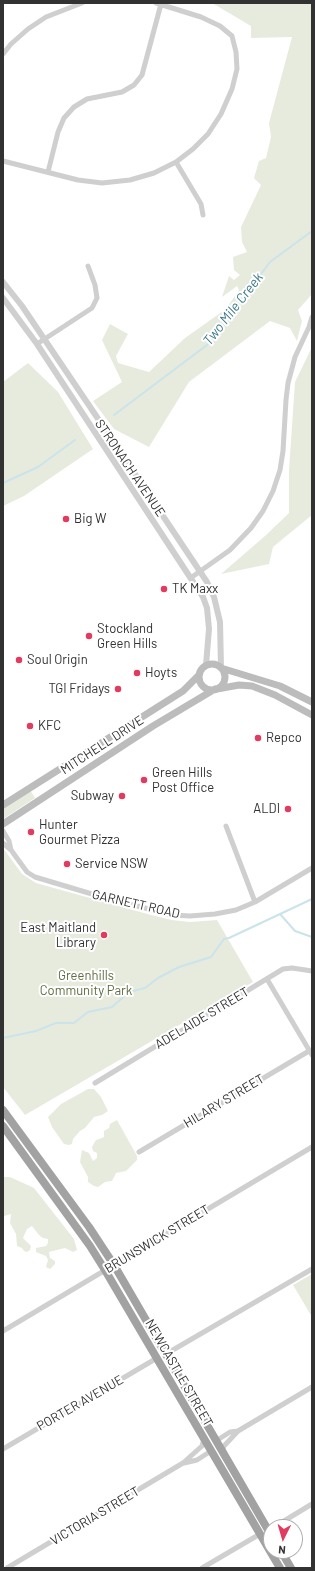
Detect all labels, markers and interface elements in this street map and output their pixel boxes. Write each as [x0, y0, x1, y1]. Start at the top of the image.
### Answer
water label: Two Mile Creek [199, 269, 267, 349]
street label: STRONACH AVENUE [92, 416, 168, 520]
place label: Big W [74, 511, 106, 527]
marker: Big W [61, 514, 71, 524]
place label: TK Maxx [172, 581, 218, 597]
marker: TK Maxx [159, 584, 169, 594]
place label: Stockland Green Hills [97, 621, 157, 652]
marker: Stockland Green Hills [84, 631, 94, 641]
place label: Soul Origin [27, 652, 88, 668]
marker: Soul Origin [14, 655, 24, 665]
place label: Hoyts [145, 665, 177, 681]
marker: Hoyts [132, 668, 142, 678]
place label: TGI Fridays [49, 681, 110, 697]
marker: TGI Fridays [113, 684, 123, 694]
street label: MITCHELL DRIVE [58, 712, 146, 778]
place label: KFC [38, 718, 61, 734]
marker: KFC [25, 721, 35, 731]
place label: Repco [266, 730, 302, 746]
marker: Repco [253, 733, 263, 743]
place label: Green Hills Post Office [152, 765, 214, 796]
marker: Green Hills Post Office [139, 775, 149, 785]
place label: Subway [71, 788, 114, 804]
marker: Subway [117, 791, 127, 801]
place label: ALDI [253, 801, 280, 817]
marker: ALDI [283, 804, 293, 814]
place label: Hunter Gourmet Pizza [39, 817, 120, 848]
marker: Hunter Gourmet Pizza [26, 827, 36, 837]
place label: Service NSW [75, 856, 148, 872]
marker: Service NSW [62, 859, 72, 869]
street label: GARNETT ROAD [91, 886, 181, 922]
place label: East Maitland Library [20, 920, 96, 951]
marker: East Maitland Library [99, 930, 109, 940]
park label: Greenhills Community Park [40, 968, 132, 999]
street label: ADELAIDE STREET [152, 984, 252, 1052]
street label: HILARY STREET [181, 1071, 267, 1131]
street label: BRUNSWICK STREET [102, 1201, 212, 1277]
street label: NEWCASTLE STREET [142, 1317, 216, 1429]
street label: PORTER AVENUE [34, 1372, 126, 1434]
street label: VICTORIA STREET [48, 1483, 142, 1549]
north arrow [263, 1519, 303, 1559]
text: N [278, 1544, 286, 1557]

